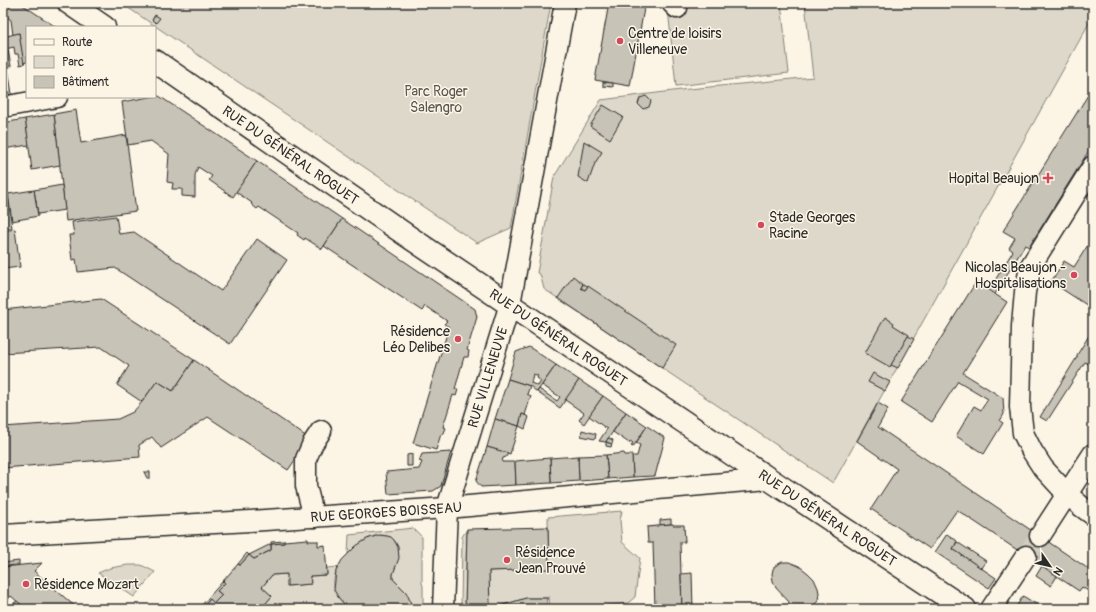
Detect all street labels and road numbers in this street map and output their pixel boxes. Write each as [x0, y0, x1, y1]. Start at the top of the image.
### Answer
street label: RUE DU GÉNÉRAL ROGUET [219, 102, 362, 209]
street label: RUE DU GÉNÉRAL ROGUET [486, 286, 630, 390]
street label: RUE VILLENEUVE [464, 325, 511, 430]
street label: RUE DU GÉNÉRAL ROGUET [755, 466, 900, 570]
street label: RUE GEORGES BOISSEAU [310, 499, 463, 526]

